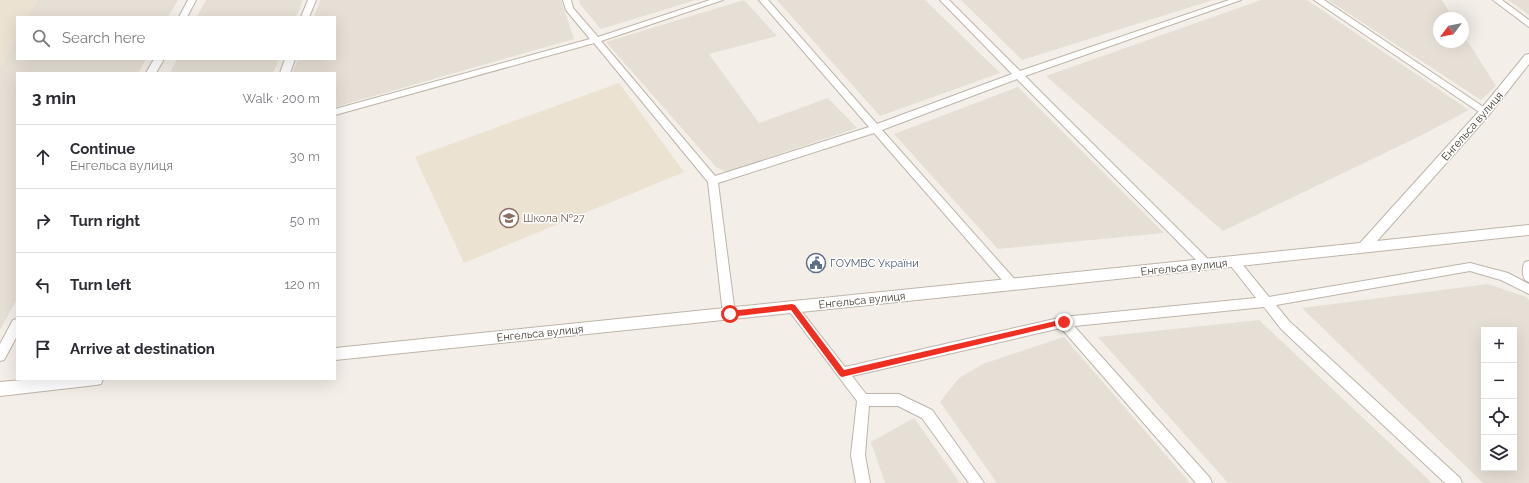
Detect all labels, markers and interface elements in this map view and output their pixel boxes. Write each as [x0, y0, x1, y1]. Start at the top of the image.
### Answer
north arrow [1433, 12, 1469, 48]
search box [16, 16, 336, 60]
icon: search [30, 27, 52, 49]
text: Search here [62, 29, 145, 47]
text: 3 min [32, 88, 76, 108]
street label: Енгельса вулиця [1439, 89, 1506, 163]
text: Walk · 200 m [243, 91, 320, 106]
text: Continue [70, 140, 135, 158]
icon: ahead [32, 146, 54, 168]
text: 30 m [290, 149, 320, 164]
text: Енгельса вулиця [70, 158, 173, 173]
school or university icon: Школа №27 [498, 207, 520, 229]
icon: right [32, 210, 54, 232]
text: Turn right [70, 212, 140, 230]
place label: Школа №27 [523, 212, 585, 225]
text: 50 m [290, 213, 320, 228]
public building icon: ГОУМВС України [805, 252, 827, 274]
street label: Енгельса вулиця [1140, 256, 1228, 279]
place label: ГОУМВС України [830, 257, 919, 270]
icon: left [32, 274, 54, 296]
text: Turn left [70, 276, 131, 294]
text: 120 m [284, 277, 320, 292]
street label: Енгельса вулиця [818, 289, 906, 312]
route start [721, 305, 739, 323]
route end [1055, 313, 1073, 331]
street label: Енгельса вулиця [496, 322, 584, 345]
map controls [1481, 327, 1517, 471]
button: + [1481, 327, 1517, 363]
icon: arrive [32, 338, 54, 360]
text: Arrive at destination [70, 340, 215, 358]
button: − [1481, 363, 1517, 399]
button: locate [1481, 399, 1517, 435]
button: layers [1481, 435, 1517, 471]

